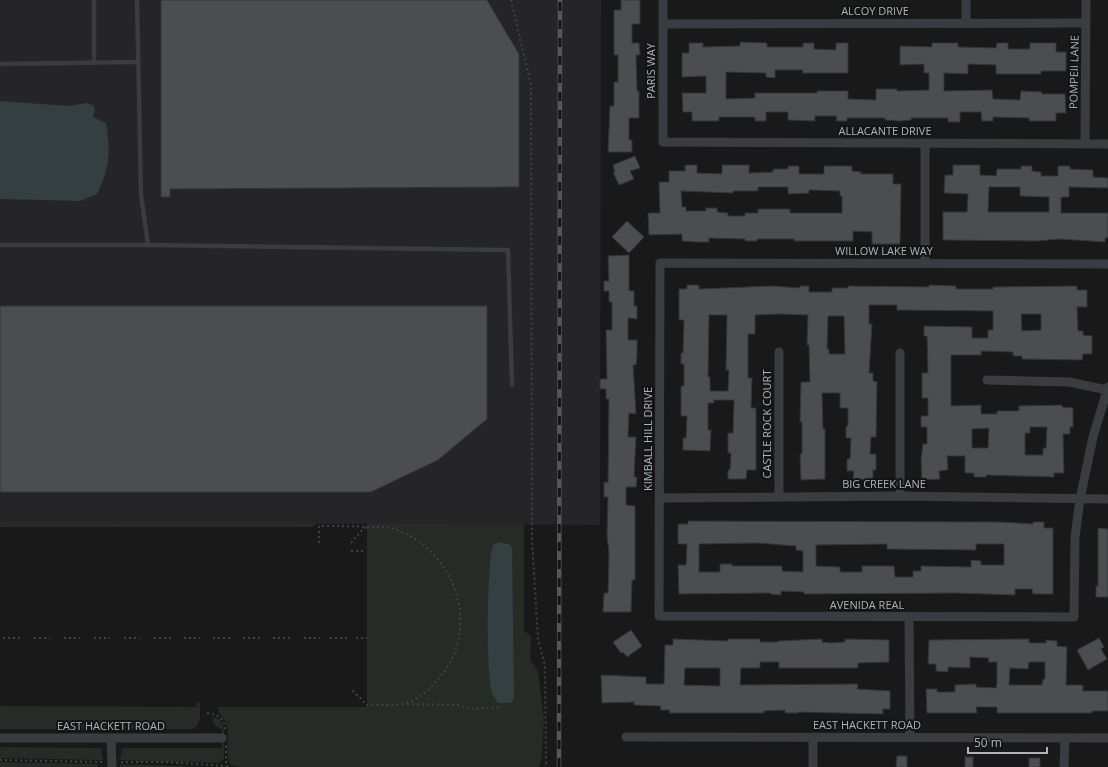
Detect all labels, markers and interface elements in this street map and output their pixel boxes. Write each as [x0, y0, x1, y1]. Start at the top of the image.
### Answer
street label: ALCOY DRIVE [841, 3, 909, 18]
street label: POMPEII LANE [1065, 35, 1082, 109]
street label: PARIS WAY [643, 42, 658, 99]
street label: ALLACANTE DRIVE [838, 123, 932, 138]
street label: WILLOW LAKE WAY [835, 243, 934, 258]
street label: CASTLE ROCK COURT [759, 370, 774, 478]
street label: KIMBALL HILL DRIVE [640, 387, 655, 491]
street label: BIG CREEK LANE [842, 476, 926, 491]
street label: AVENIDA REAL [830, 597, 904, 612]
street label: EAST HACKETT ROAD [813, 717, 921, 732]
street label: EAST HACKETT ROAD [57, 718, 165, 733]
scale bar [968, 729, 1047, 755]
text: 50 m [974, 734, 1002, 751]

